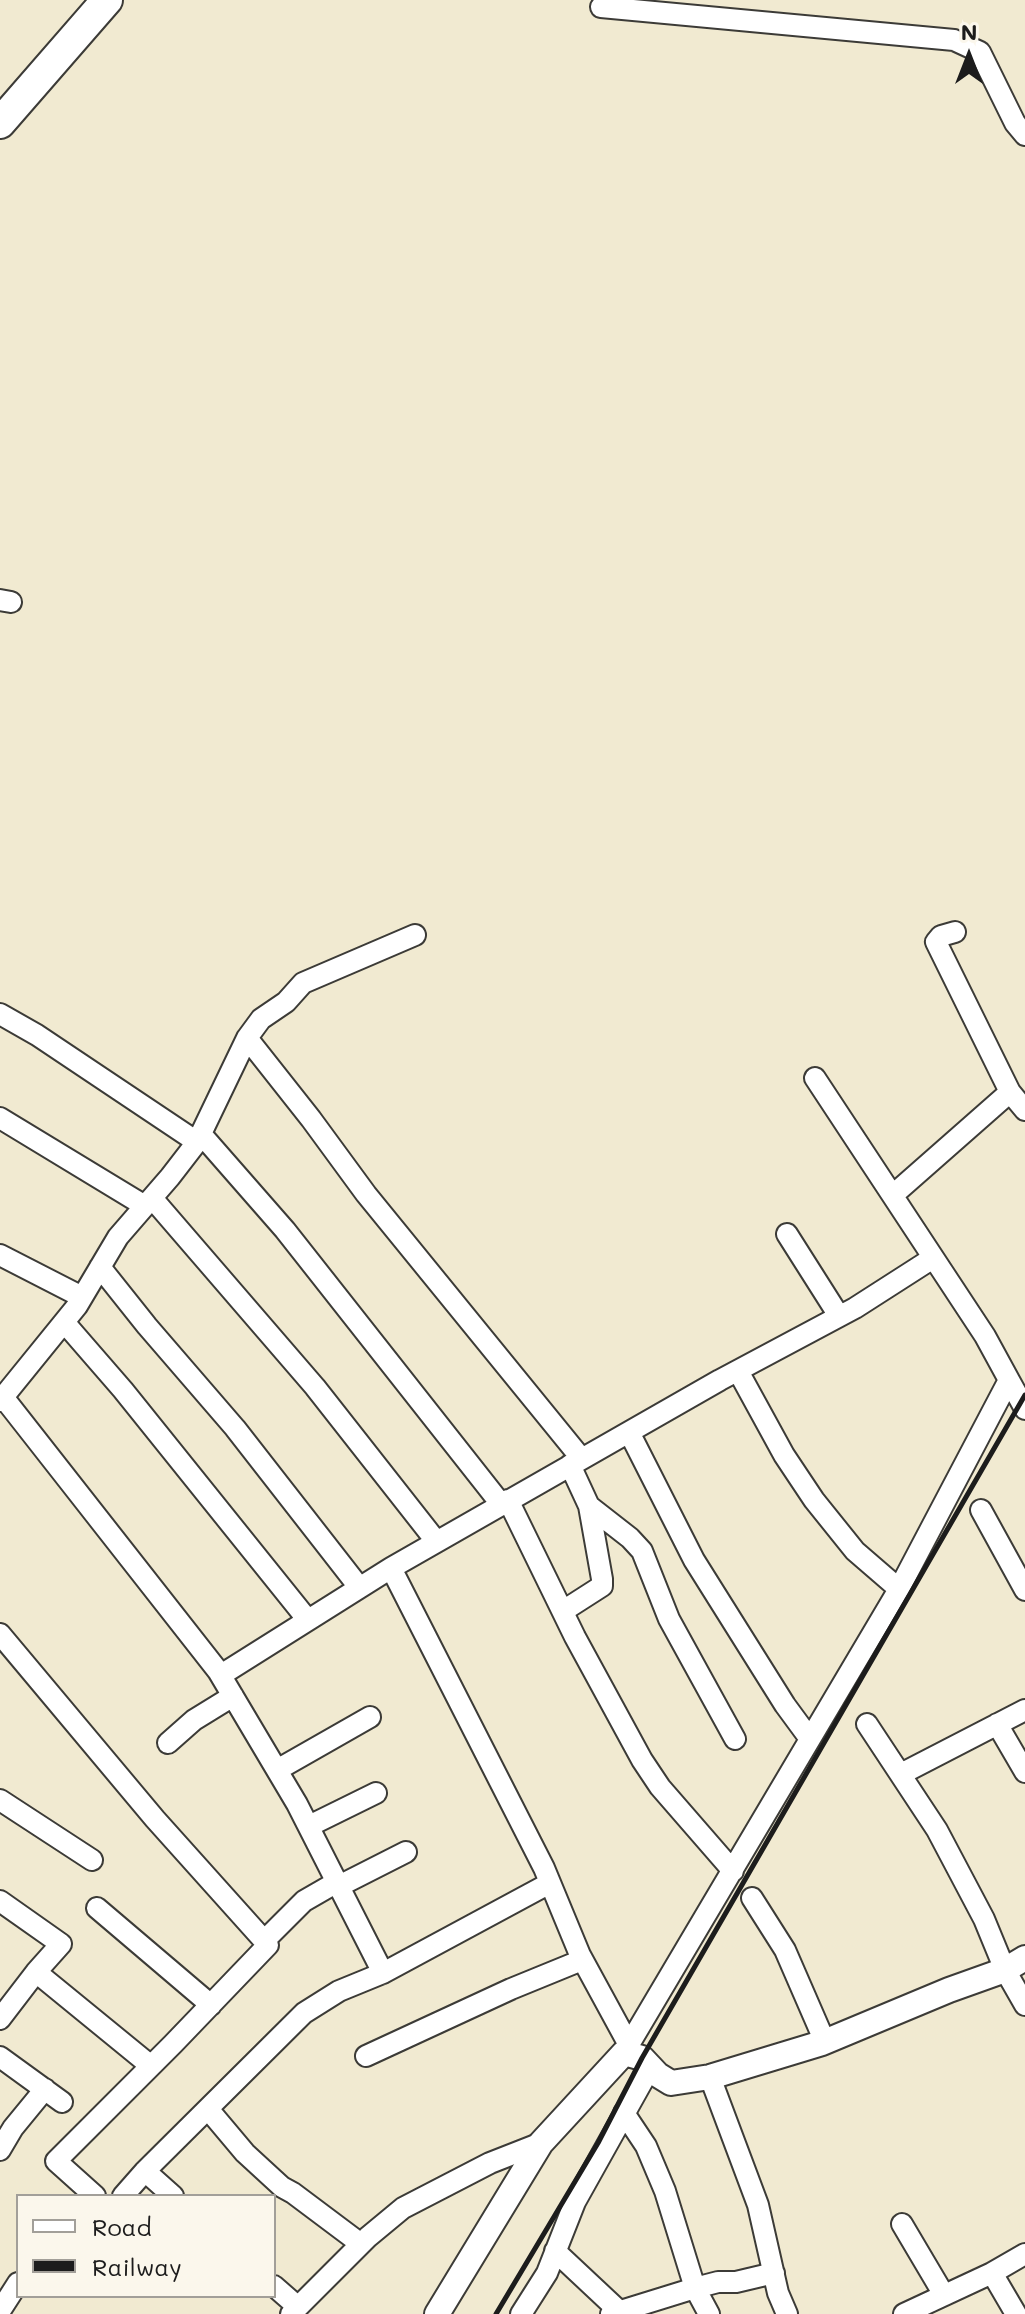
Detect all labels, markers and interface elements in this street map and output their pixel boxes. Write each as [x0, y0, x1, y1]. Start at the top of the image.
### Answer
north arrow [929, 16, 1009, 96]
text: N [961, 17, 977, 46]
legend [16, 2194, 276, 2298]
text: Road [92, 2211, 152, 2242]
text: Railway [92, 2251, 182, 2282]

